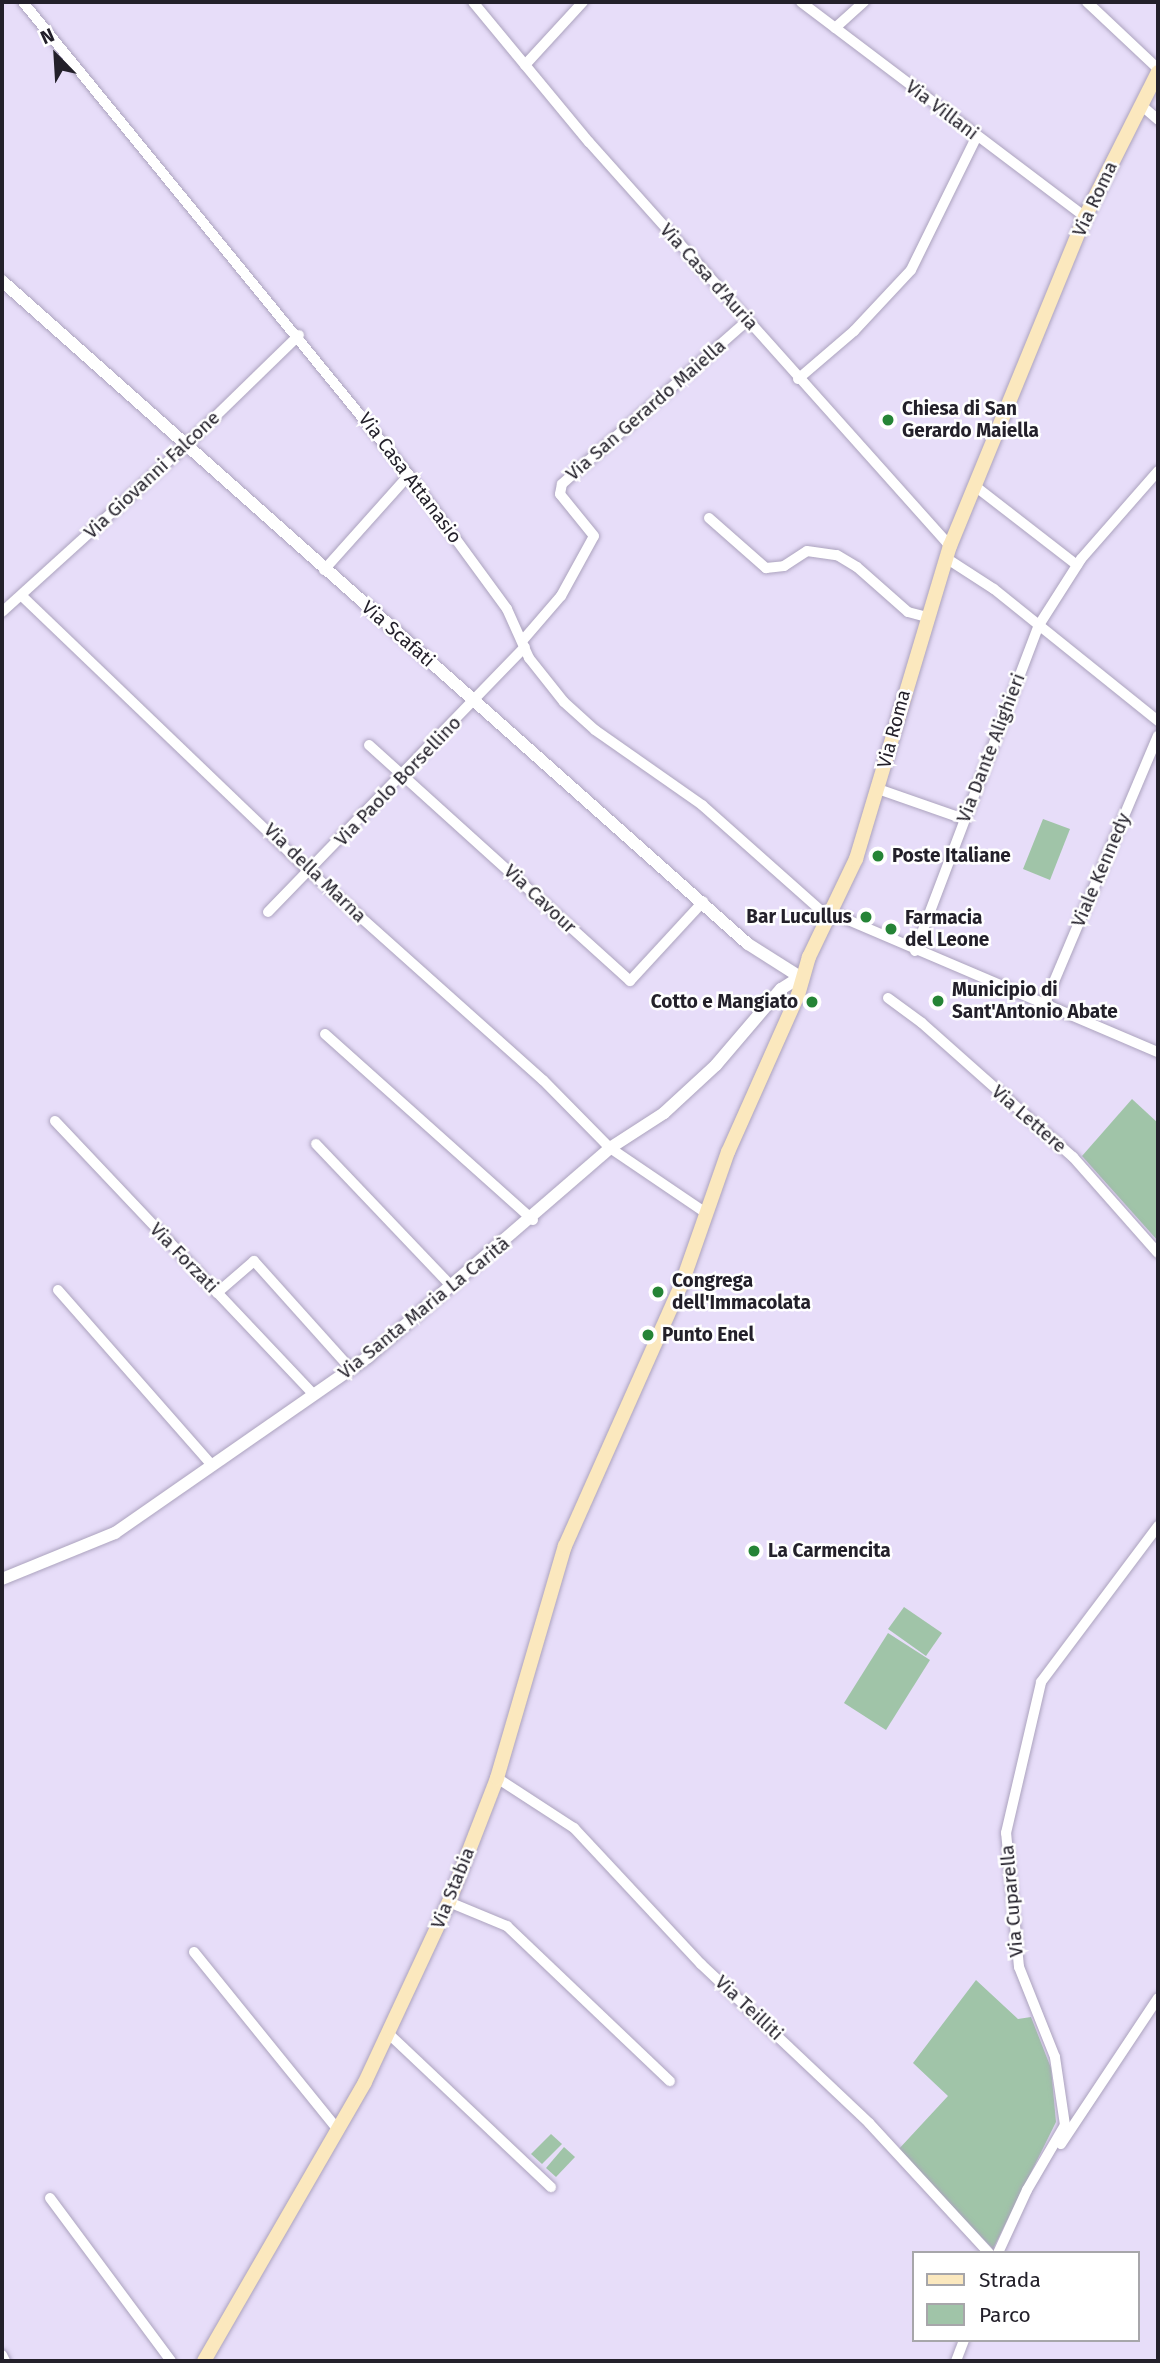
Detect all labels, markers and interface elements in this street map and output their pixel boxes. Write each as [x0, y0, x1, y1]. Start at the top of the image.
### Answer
north arrow [21, 21, 91, 91]
text: N [37, 23, 58, 49]
street label: Via Villani [901, 75, 983, 145]
street label: Via Roma [1068, 158, 1122, 240]
street label: Via Casa d'Auria [655, 219, 763, 335]
street label: Via San Gerardo Maiella [562, 334, 730, 486]
place label: Chiesa di San Gerardo Maiella [902, 398, 1039, 442]
street label: Via Giovanni Falcone [80, 406, 224, 544]
street label: Via Casa Attanasio [354, 408, 466, 548]
marker: Chiesa di San Gerardo Maiella [880, 412, 896, 428]
street label: Via Scafati [357, 596, 439, 672]
street label: Via Dante Alighieri [952, 670, 1030, 826]
street label: Via Roma [873, 687, 915, 771]
street label: Via Paolo Borsellino [330, 711, 466, 851]
street label: Viale Kennedy [1067, 810, 1135, 930]
street label: Via della Marna [259, 818, 371, 928]
place label: Poste Italiane [892, 845, 1011, 867]
marker: Poste Italiane [870, 848, 886, 864]
street label: Via Cavour [499, 860, 581, 938]
place label: Bar Lucullus [746, 906, 852, 928]
place label: Farmacia del Leone [905, 907, 989, 951]
marker: Bar Lucullus [858, 909, 874, 925]
marker: Farmacia del Leone [883, 921, 899, 937]
place label: Municipio di Sant'Antonio Abate [952, 979, 1118, 1023]
place label: Cotto e Mangiato [651, 991, 798, 1013]
marker: Municipio di Sant'Antonio Abate [930, 993, 946, 1009]
marker: Cotto e Mangiato [804, 994, 820, 1010]
street label: Via Lettere [987, 1080, 1071, 1158]
street label: Via Forzati [145, 1218, 223, 1298]
street label: Via Santa Maria La Carità [334, 1232, 514, 1384]
place label: Congrega dell'Immacolata [672, 1270, 811, 1314]
marker: Congrega dell'Immacolata [650, 1284, 666, 1300]
place label: Punto Enel [662, 1324, 754, 1346]
marker: Punto Enel [640, 1327, 656, 1343]
place label: La Carmencita [768, 1540, 891, 1562]
marker: La Carmencita [746, 1543, 762, 1559]
street label: Via Stabia [426, 1844, 480, 1932]
street label: Via Cuparella [996, 1844, 1028, 1958]
street label: Via Teilliti [710, 1971, 788, 2045]
legend [912, 2251, 1139, 2342]
text: Strada [979, 2267, 1041, 2293]
text: Parco [979, 2302, 1031, 2328]

